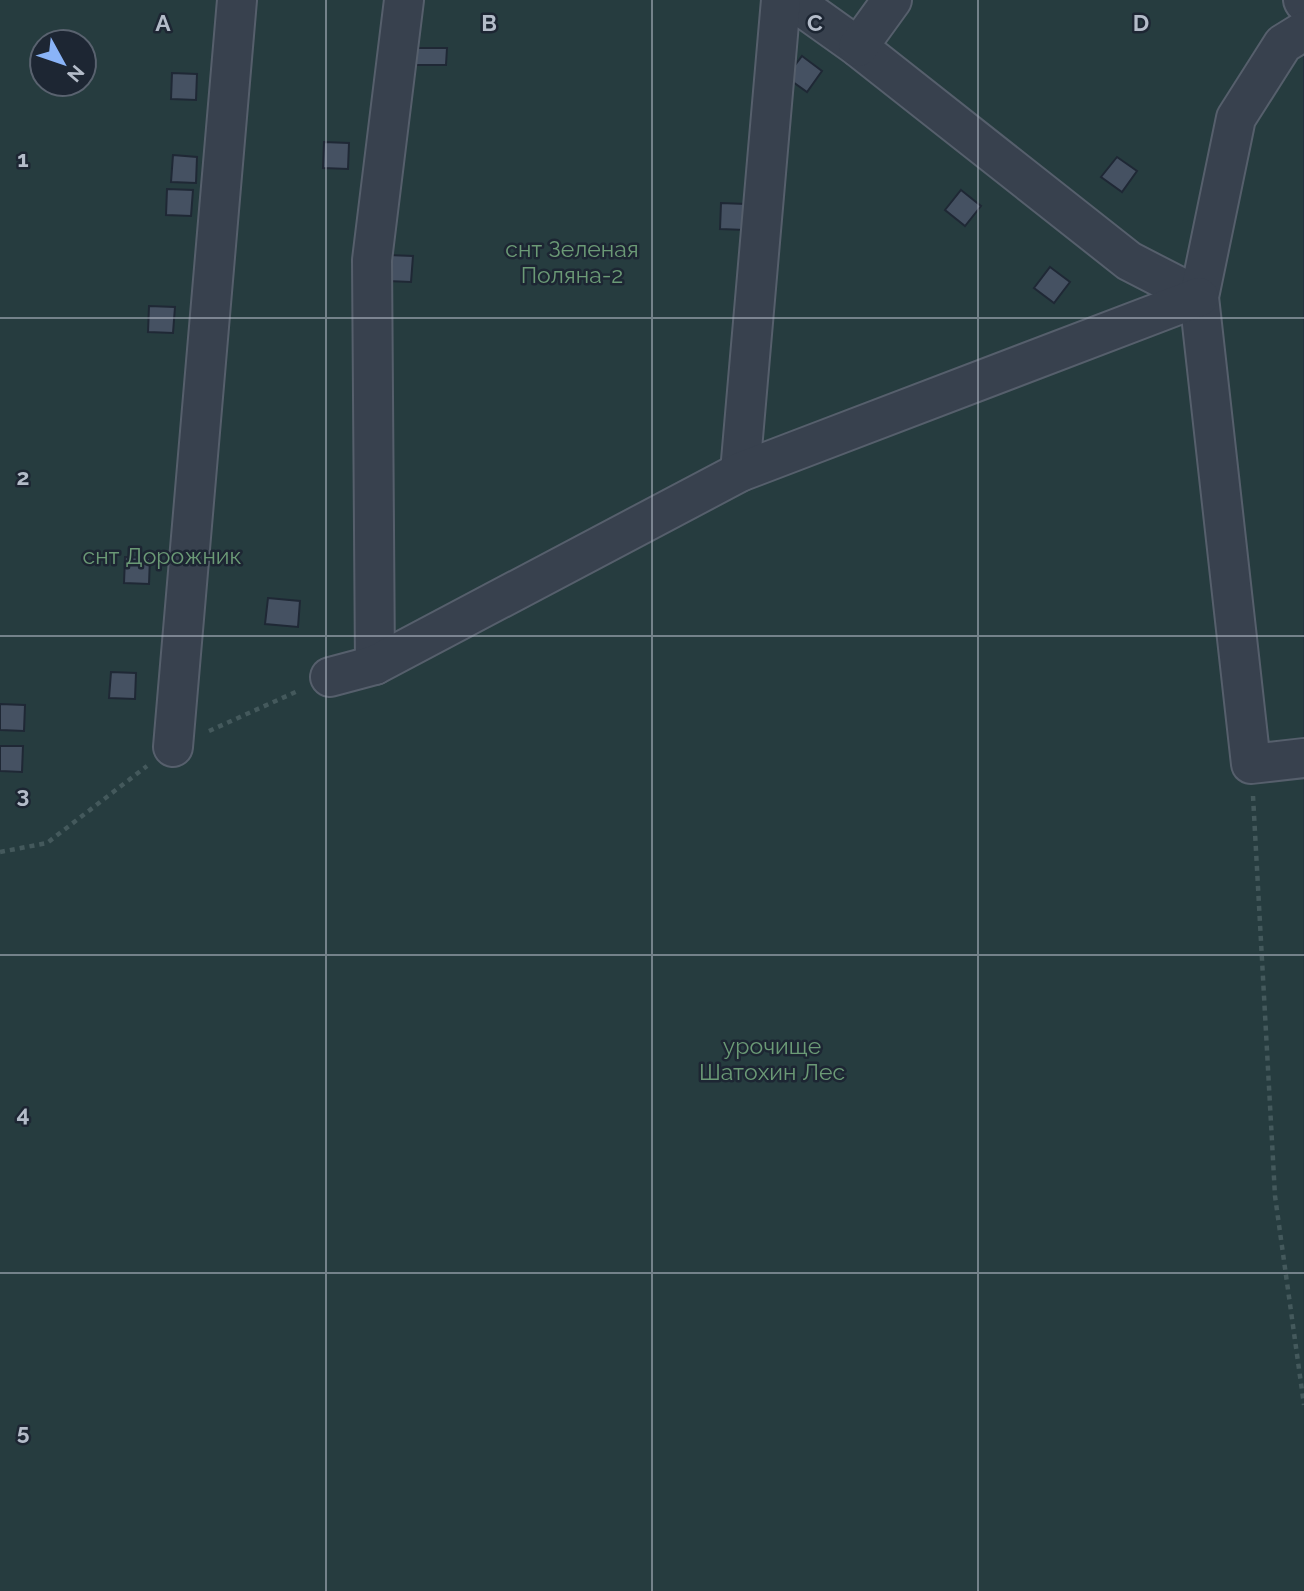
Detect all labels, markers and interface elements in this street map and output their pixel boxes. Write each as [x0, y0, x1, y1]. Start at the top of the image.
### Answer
text: A [155, 9, 171, 36]
text: B [481, 9, 497, 36]
text: C [807, 9, 823, 36]
text: D [1133, 9, 1149, 36]
north arrow [28, 28, 98, 98]
text: N [63, 61, 89, 87]
text: 1 [17, 145, 29, 172]
park label: снт Зеленая Поляна-2 [505, 235, 639, 288]
text: 2 [17, 463, 29, 490]
park label: снт Дорожник [83, 542, 241, 569]
text: 3 [17, 781, 29, 808]
park label: урочище Шатохин Лес [699, 1032, 845, 1085]
text: 4 [16, 1100, 30, 1127]
text: 5 [17, 1418, 30, 1445]

